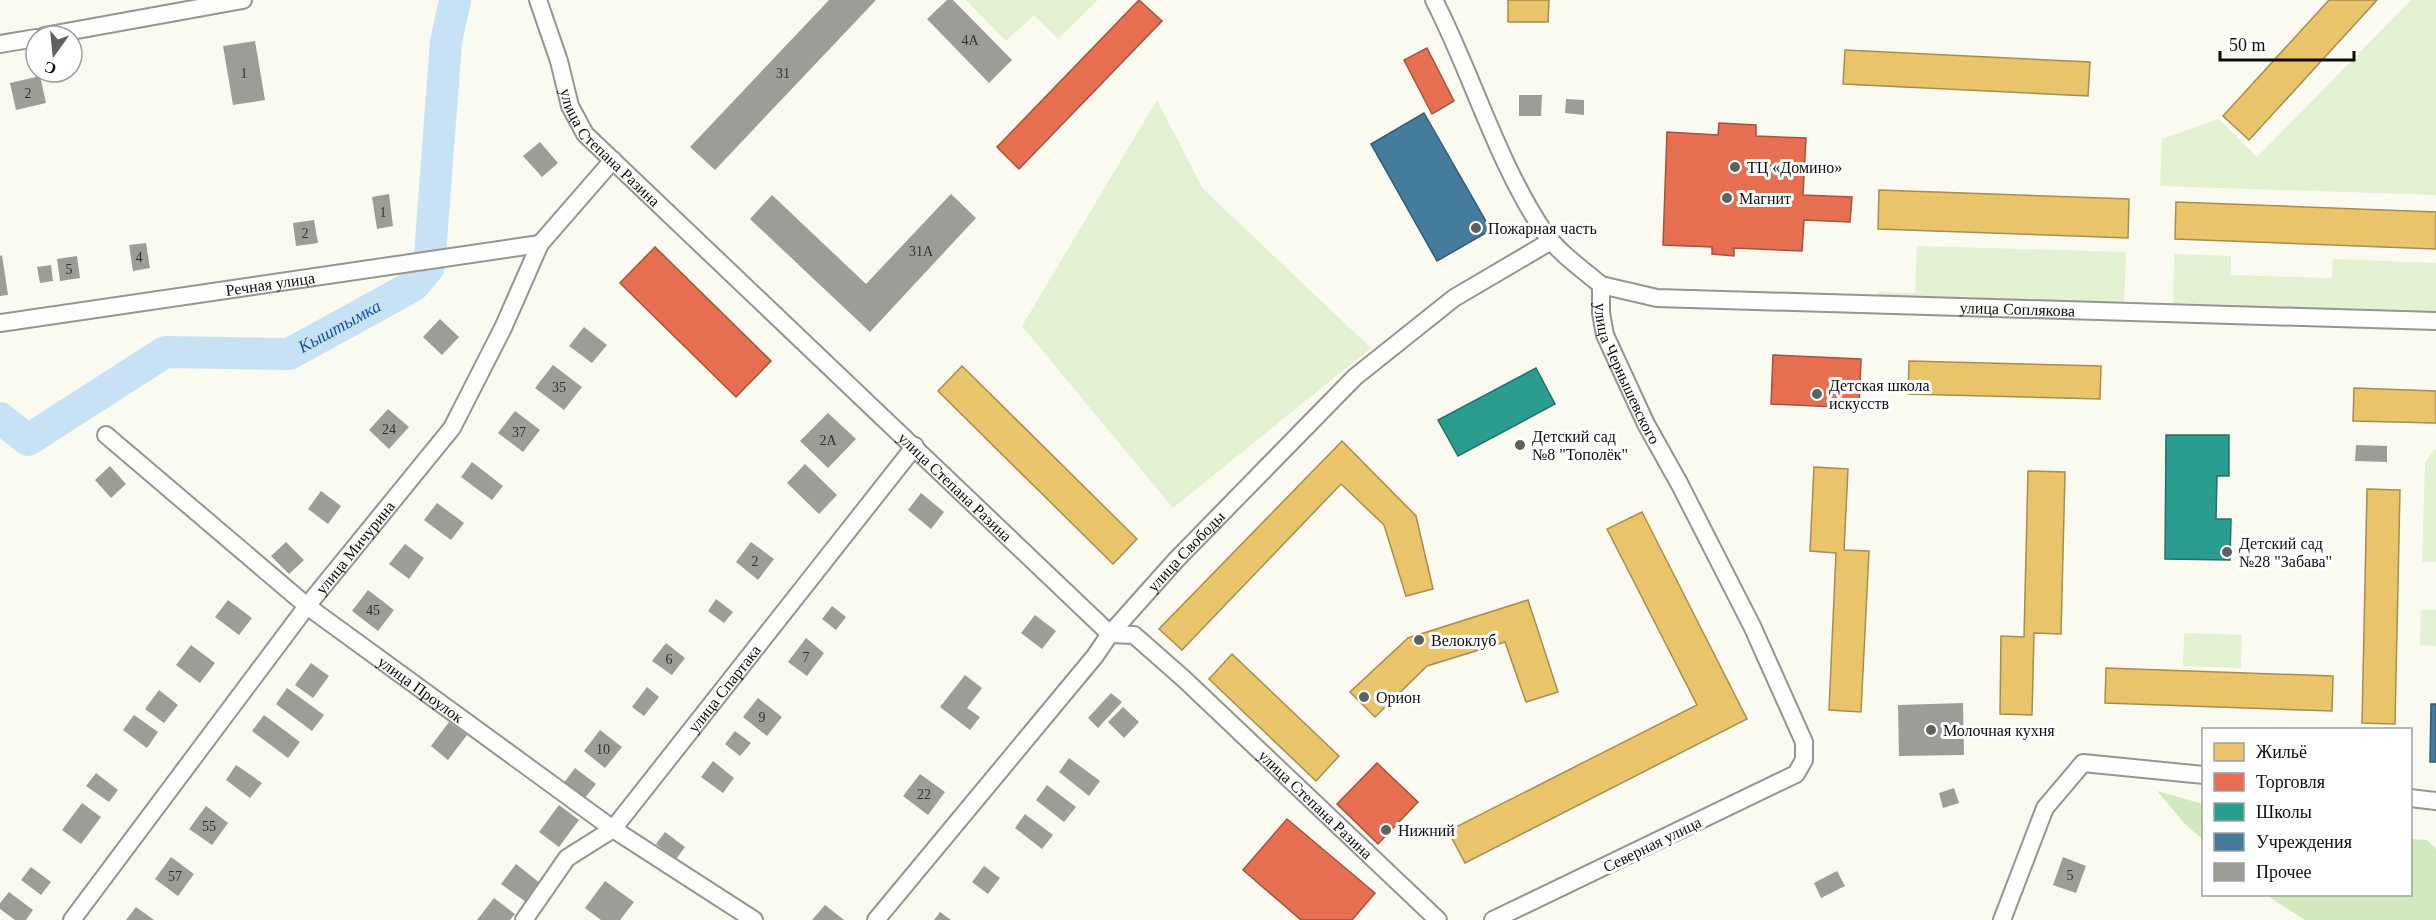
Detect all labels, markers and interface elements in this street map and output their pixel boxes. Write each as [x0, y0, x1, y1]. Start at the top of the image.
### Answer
north arrow [24, 24, 84, 84]
scale bar [2220, 24, 2354, 62]
house number: 4А [961, 33, 979, 48]
text: 50 m [2229, 35, 2266, 55]
text: С [42, 58, 58, 78]
house number: 1 [241, 66, 248, 81]
house number: 31 [776, 66, 790, 81]
house number: 2 [25, 86, 32, 101]
street label: улица Степана Разина [556, 87, 663, 210]
place label: ТЦ «Домино» [1747, 159, 1842, 177]
marker: ТЦ «Домино» [1728, 160, 1742, 174]
place label: Магнит [1739, 190, 1791, 207]
marker: Магнит [1720, 191, 1734, 205]
house number: 1 [380, 205, 387, 220]
place label: Пожарная часть [1488, 220, 1597, 238]
marker: Пожарная часть [1469, 221, 1483, 235]
house number: 2 [302, 226, 309, 241]
house number: 31А [909, 244, 934, 259]
house number: 4 [136, 250, 143, 265]
house number: 5 [66, 262, 73, 277]
street label: Речная улица [224, 269, 316, 299]
water label: Кыштымка [294, 296, 384, 358]
street label: улица Соплякова [1959, 299, 2075, 319]
street label: улица Чернышевского [1591, 303, 1663, 447]
place label: Детская школа искусств [1829, 377, 1930, 413]
house number: 35 [552, 380, 566, 395]
marker: Детская школа искусств [1810, 387, 1824, 401]
house number: 24 [382, 422, 396, 437]
house number: 37 [512, 425, 526, 440]
place label: Детский сад №8 "Тополёк" [1532, 428, 1628, 463]
street label: улица Степана Разина [894, 429, 1015, 545]
house number: 2А [819, 433, 837, 448]
marker: Детский сад №8 "Тополёк" [1513, 438, 1527, 452]
street label: улица Мичурина [312, 498, 398, 598]
street label: улица Свободы [1144, 508, 1228, 596]
place label: Детский сад №28 "Забава" [2239, 535, 2332, 570]
marker: Детский сад №28 "Забава" [2220, 545, 2234, 559]
house number: 2 [752, 554, 759, 569]
house number: 45 [366, 603, 380, 618]
place label: Велоклуб [1431, 632, 1496, 650]
marker: Велоклуб [1412, 633, 1426, 647]
street label: улица Спартака [685, 642, 764, 736]
house number: 7 [803, 650, 810, 665]
house number: 6 [666, 652, 673, 667]
street label: улица Проулок [374, 653, 467, 726]
place label: Орион [1376, 689, 1421, 707]
marker: Орион [1357, 690, 1371, 704]
house number: 9 [759, 710, 766, 725]
place label: Молочная кухня [1943, 722, 2055, 740]
marker: Молочная кухня [1924, 723, 1938, 737]
legend [2202, 728, 2412, 896]
house number: 10 [596, 742, 610, 757]
text: Жильё [2256, 742, 2307, 762]
street label: улица Степана Разина [1255, 747, 1376, 862]
text: Торговля [2256, 772, 2325, 792]
house number: 22 [917, 787, 931, 802]
text: Школы [2256, 802, 2312, 822]
street label: Северная улица [1600, 813, 1704, 876]
house number: 55 [202, 819, 216, 834]
place label: Нижний [1398, 822, 1455, 839]
marker: Нижний [1379, 823, 1393, 837]
text: Учреждения [2256, 832, 2352, 852]
text: Прочее [2256, 862, 2312, 882]
house number: 5 [2067, 868, 2074, 883]
house number: 57 [168, 869, 182, 884]

